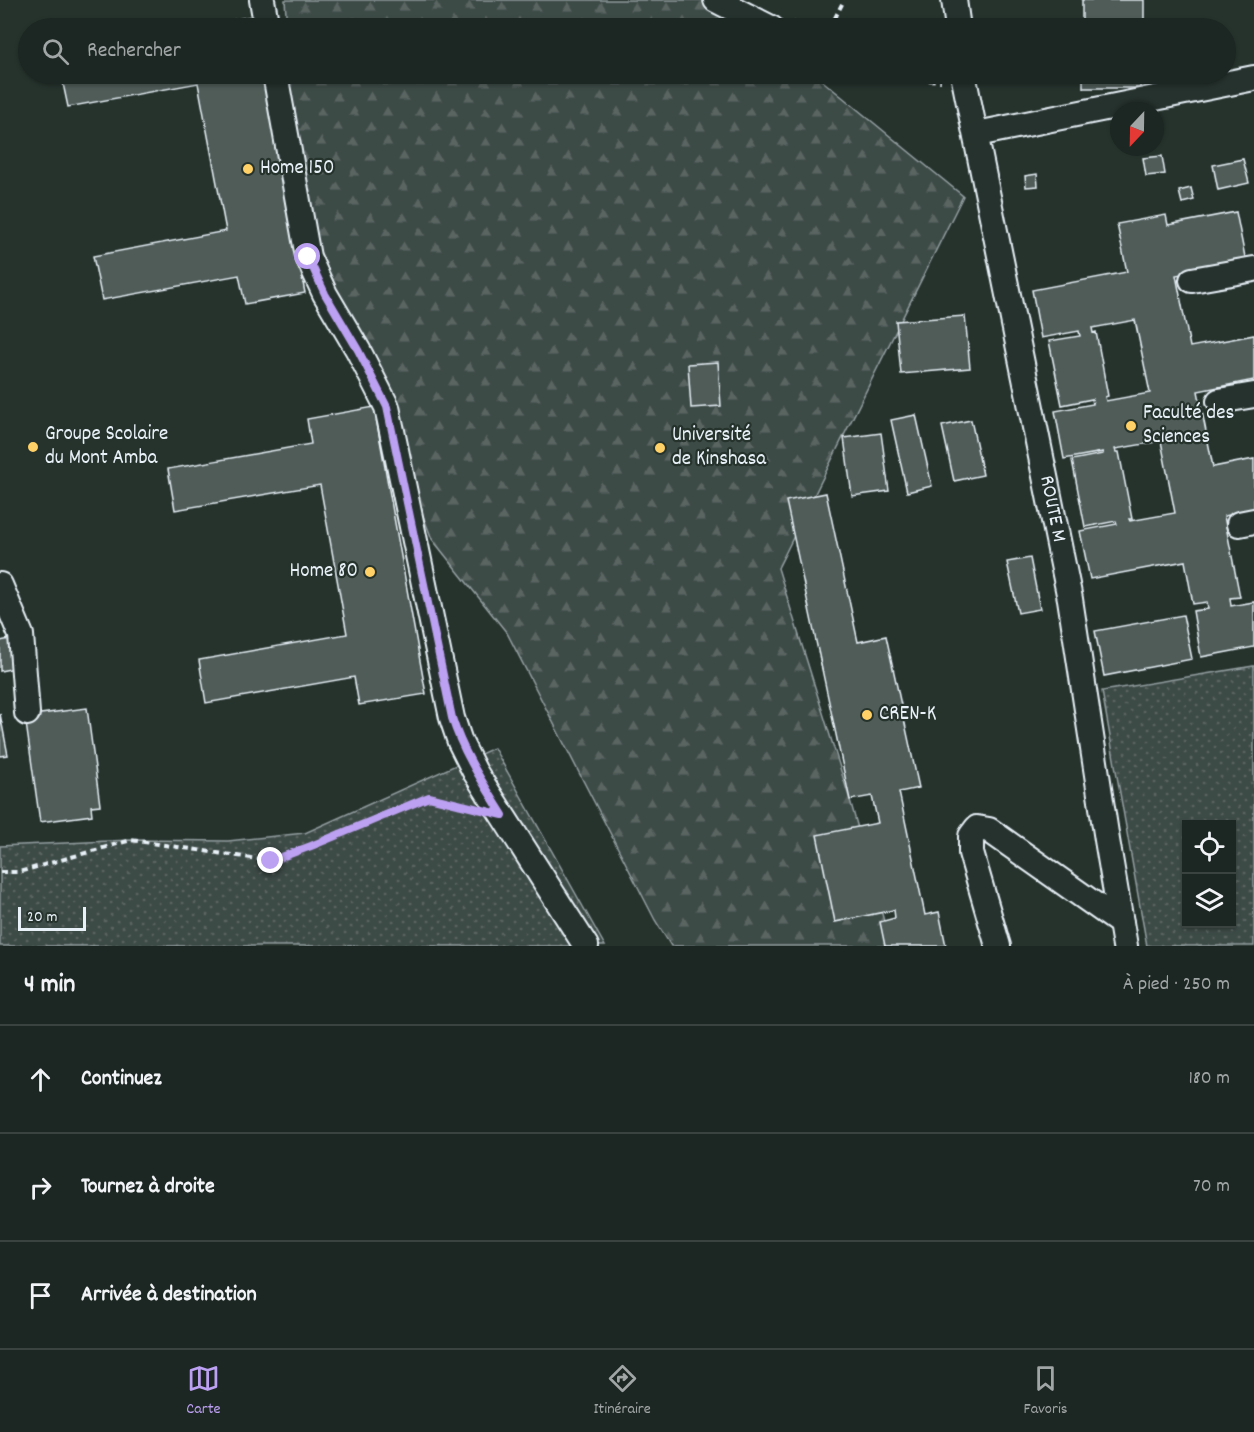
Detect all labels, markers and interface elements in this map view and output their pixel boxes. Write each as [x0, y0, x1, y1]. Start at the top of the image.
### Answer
search box [18, 18, 1236, 84]
icon: search [39, 35, 72, 68]
text: Rechercher [87, 36, 181, 67]
north arrow [1110, 102, 1164, 156]
place label: Home 150 [260, 154, 334, 184]
marker: Home 150 [241, 162, 255, 176]
route start [294, 243, 320, 269]
place label: Faculté des Sciences [1143, 399, 1234, 453]
marker: Faculté des Sciences [1124, 419, 1138, 433]
place label: Groupe Scolaire du Mont Amba [45, 420, 168, 474]
place label: Université de Kinshasa [672, 421, 767, 475]
marker: Groupe Scolaire du Mont Amba [26, 440, 40, 454]
marker: Université de Kinshasa [653, 441, 667, 455]
street label: ROUTE M [1030, 473, 1073, 545]
place label: Home 80 [290, 557, 358, 587]
marker: Home 80 [363, 565, 377, 579]
place label: CREN-K [879, 700, 937, 730]
marker: CREN-K [860, 708, 874, 722]
map controls [1182, 820, 1236, 928]
button: locate [1182, 820, 1236, 874]
route end [257, 847, 283, 873]
button: layers [1182, 874, 1236, 928]
scale bar [18, 904, 86, 932]
text: 20 m [27, 906, 57, 929]
text: 4 min [24, 967, 75, 1004]
text: À pied · 250 m [1123, 971, 1230, 999]
icon: ahead [24, 1063, 57, 1096]
text: Continuez [81, 1064, 162, 1095]
text: 180 m [1188, 1065, 1230, 1093]
icon: right [24, 1171, 57, 1204]
text: Tournez à droite [81, 1172, 215, 1203]
text: 70 m [1193, 1173, 1230, 1201]
icon: arrive [24, 1279, 57, 1312]
text: Arrivée à destination [81, 1280, 257, 1311]
tab: Carte [186, 1362, 221, 1421]
tab: Itinéraire [593, 1362, 651, 1421]
tab: Favoris [1024, 1362, 1068, 1421]

